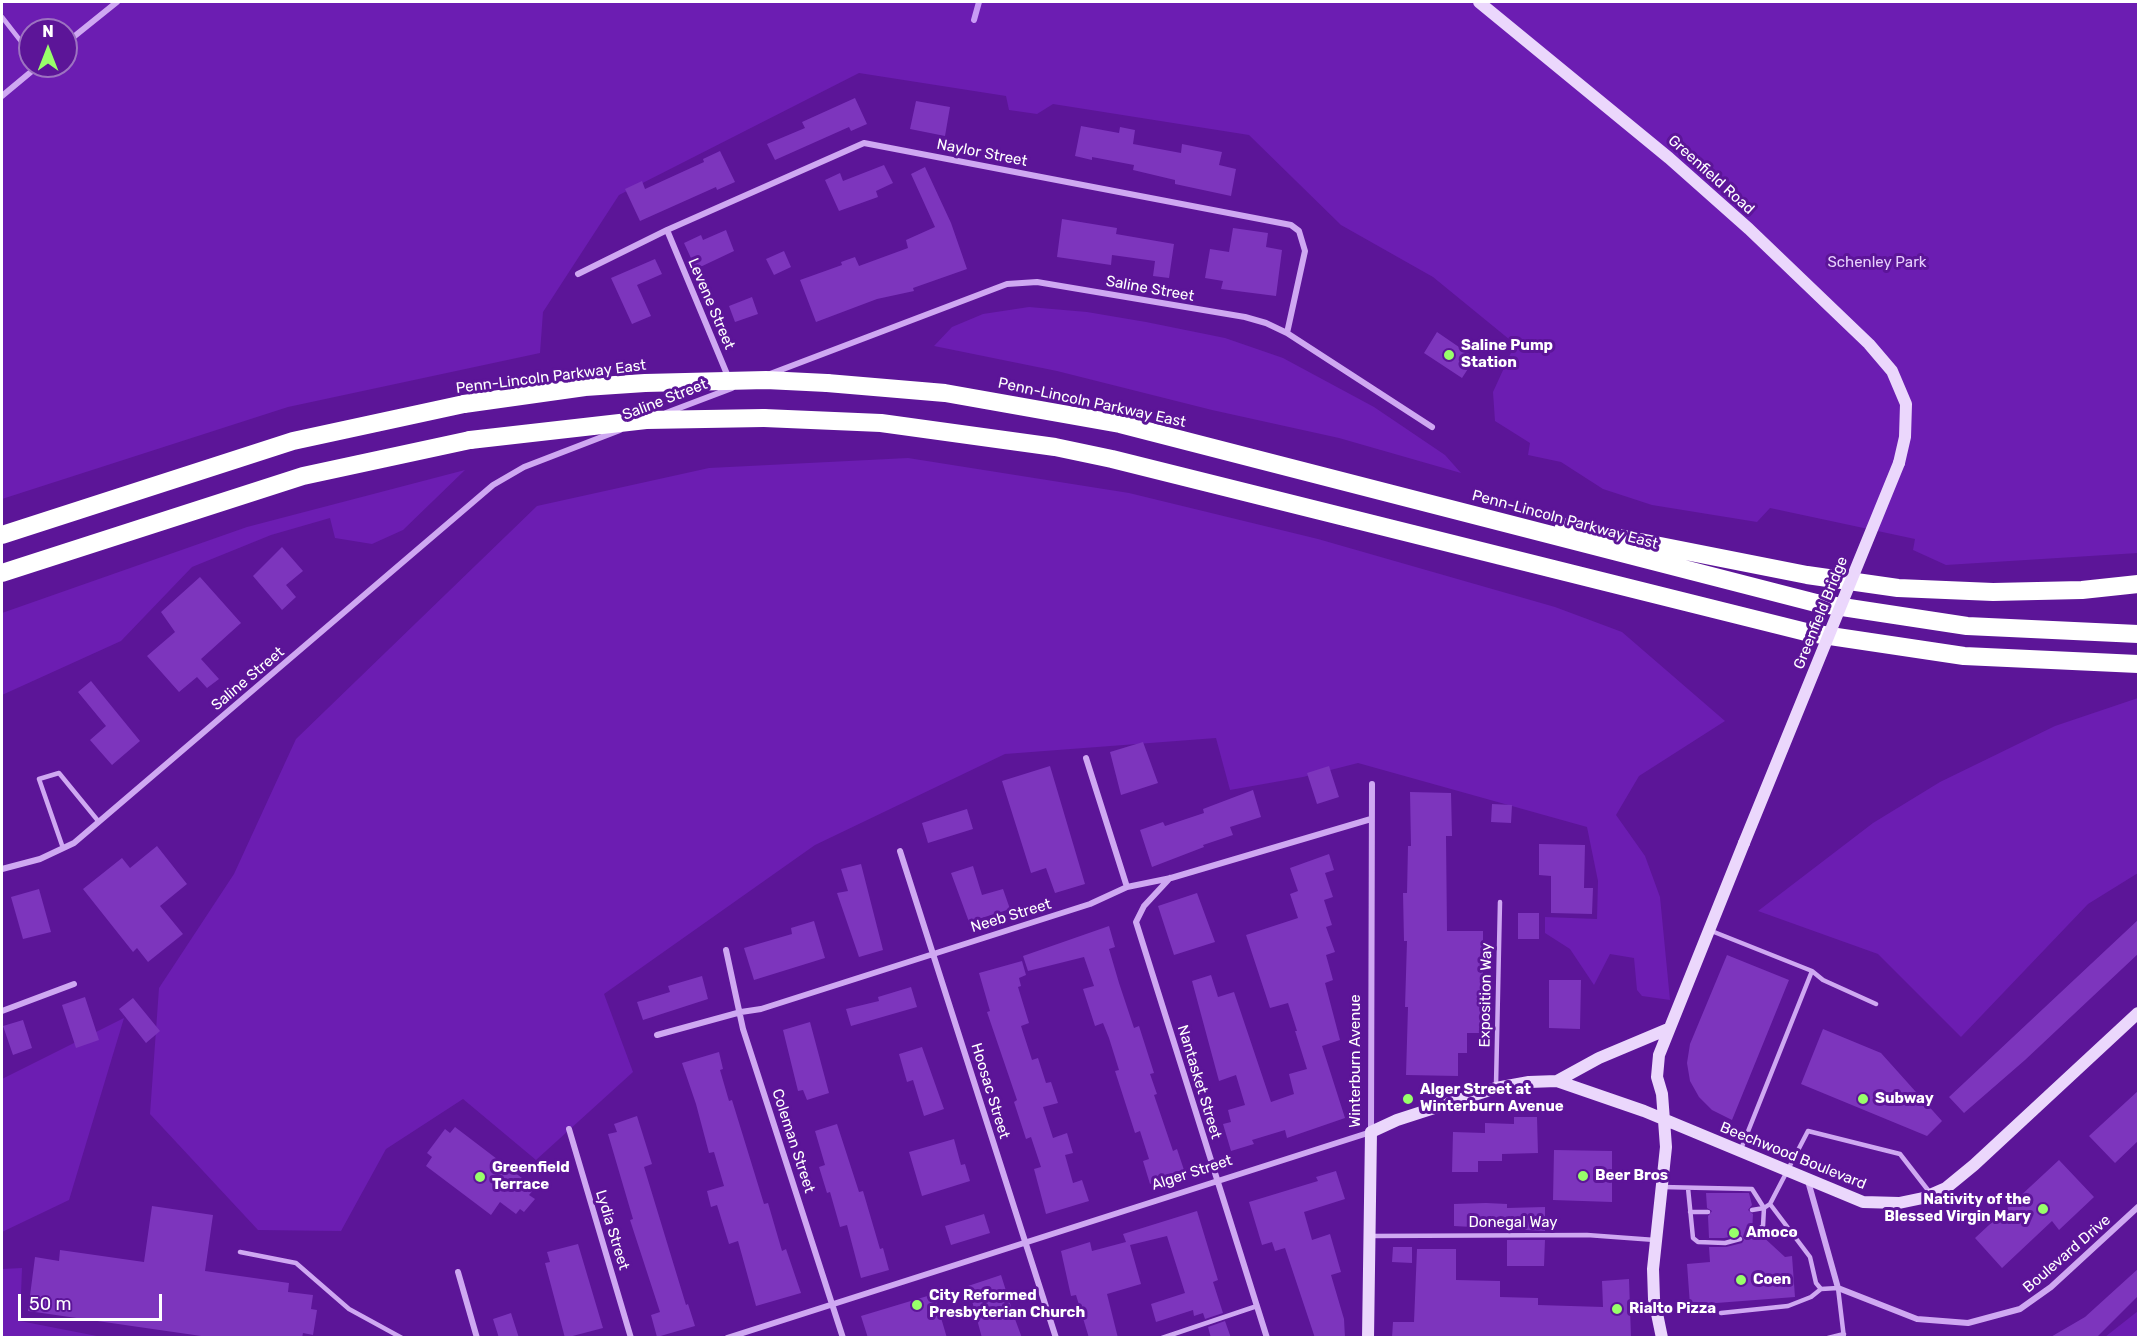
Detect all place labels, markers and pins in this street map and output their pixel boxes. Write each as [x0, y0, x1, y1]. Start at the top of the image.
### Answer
place label: Saline Pump Station [1461, 337, 1553, 372]
marker: Saline Pump Station [1442, 348, 1456, 362]
place label: Alger Street at Winterburn Avenue [1420, 1081, 1564, 1116]
place label: Subway [1875, 1090, 1934, 1108]
marker: Alger Street at Winterburn Avenue [1401, 1092, 1415, 1106]
marker: Subway [1856, 1092, 1870, 1106]
place label: Greenfield Terrace [492, 1159, 570, 1194]
place label: Beer Bros [1595, 1167, 1668, 1185]
marker: Beer Bros [1576, 1169, 1590, 1183]
marker: Greenfield Terrace [473, 1170, 487, 1184]
place label: Nativity of the Blessed Virgin Mary [1884, 1191, 2031, 1226]
marker: Nativity of the Blessed Virgin Mary [2036, 1202, 2050, 1216]
place label: Amoco [1746, 1224, 1798, 1242]
marker: Amoco [1727, 1226, 1741, 1240]
place label: Coen [1753, 1271, 1791, 1289]
marker: Coen [1734, 1273, 1748, 1287]
place label: City Reformed Presbyterian Church [929, 1287, 1085, 1322]
marker: City Reformed Presbyterian Church [910, 1298, 924, 1312]
place label: Rialto Pizza [1629, 1300, 1716, 1318]
marker: Rialto Pizza [1610, 1302, 1624, 1316]

